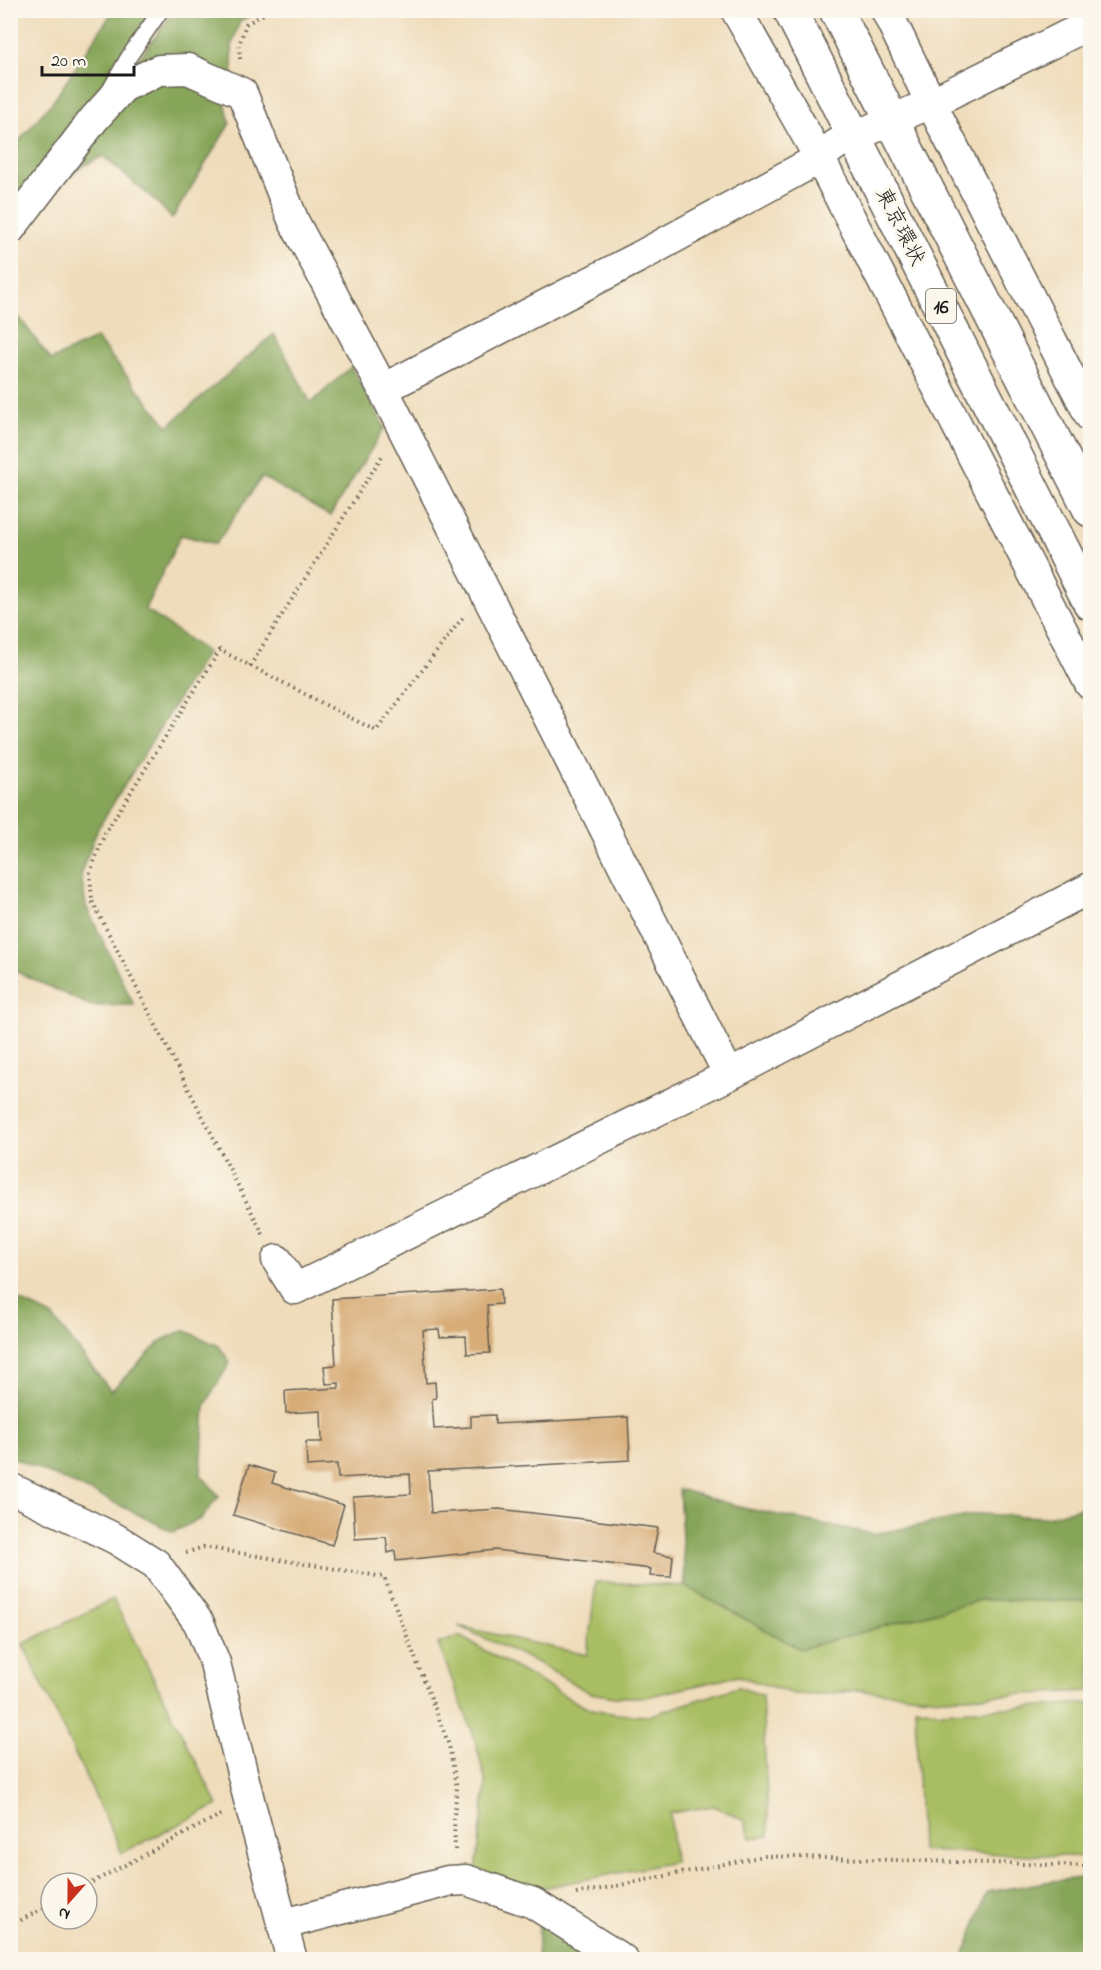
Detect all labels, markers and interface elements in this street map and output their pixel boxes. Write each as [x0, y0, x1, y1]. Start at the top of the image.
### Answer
scale bar [42, 39, 134, 77]
text: 20 m [51, 49, 86, 75]
street label: 東京環状 [867, 183, 932, 271]
road number: 16 [926, 289, 956, 323]
north arrow [39, 1871, 99, 1931]
text: N [55, 1900, 74, 1926]

